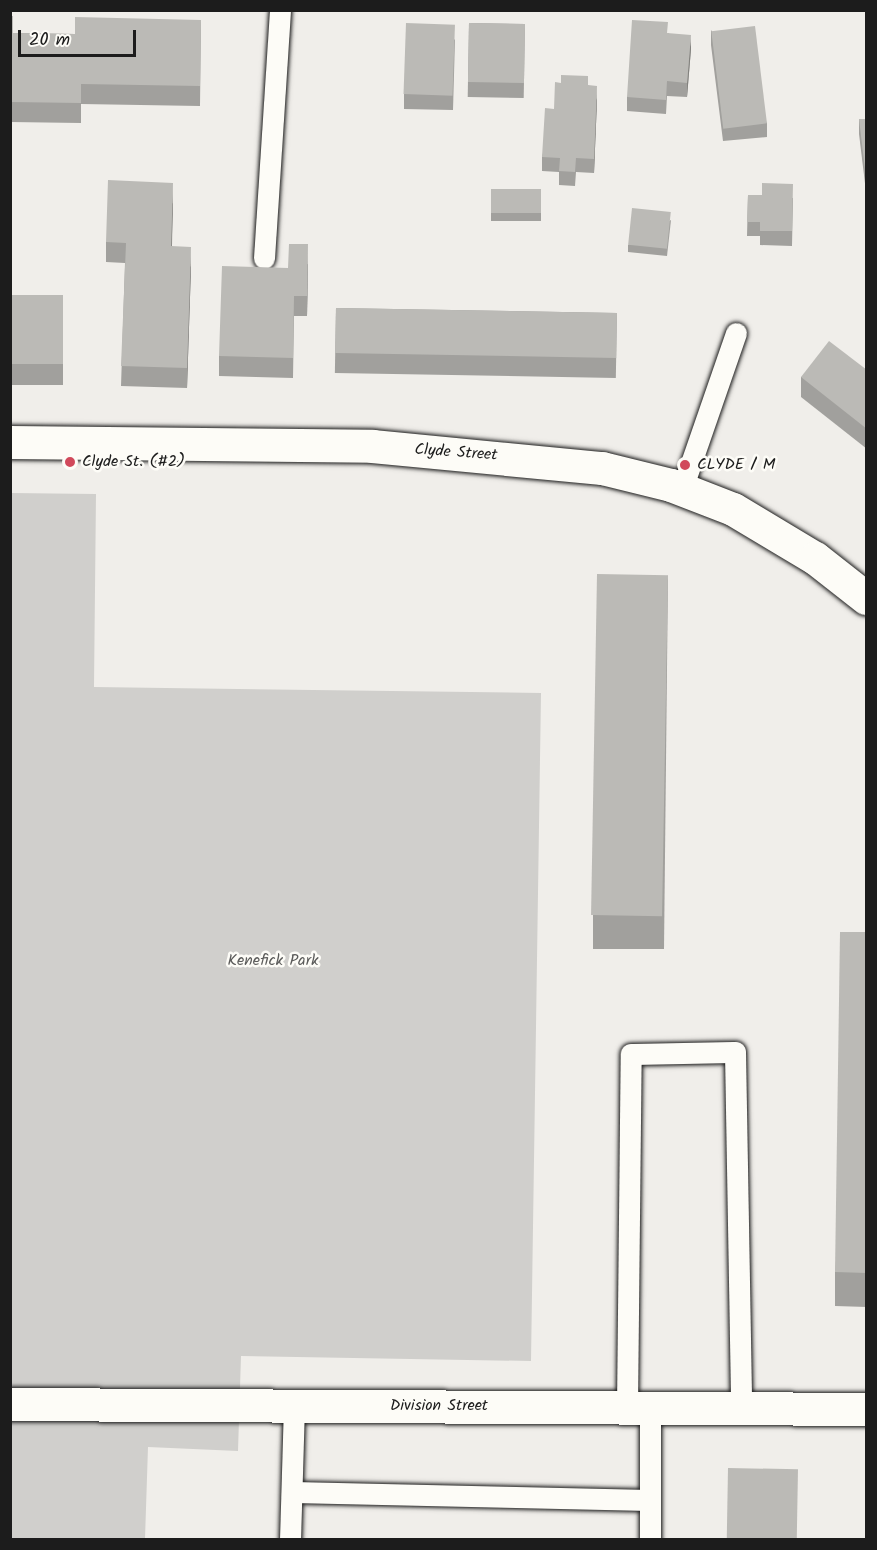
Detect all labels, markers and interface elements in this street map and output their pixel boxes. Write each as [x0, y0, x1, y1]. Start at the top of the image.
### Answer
scale bar [21, 18, 140, 56]
text: 20 m [29, 26, 70, 55]
street label: Clyde Street [414, 441, 498, 465]
place label: Clyde St. (#2) [82, 452, 185, 472]
marker: Clyde St. (#2) [63, 455, 77, 469]
place label: CLYDE / M [697, 455, 775, 475]
marker: CLYDE / M [678, 458, 692, 472]
park label: Kenefick Park [228, 951, 318, 971]
street label: Division Street [390, 1396, 488, 1416]

